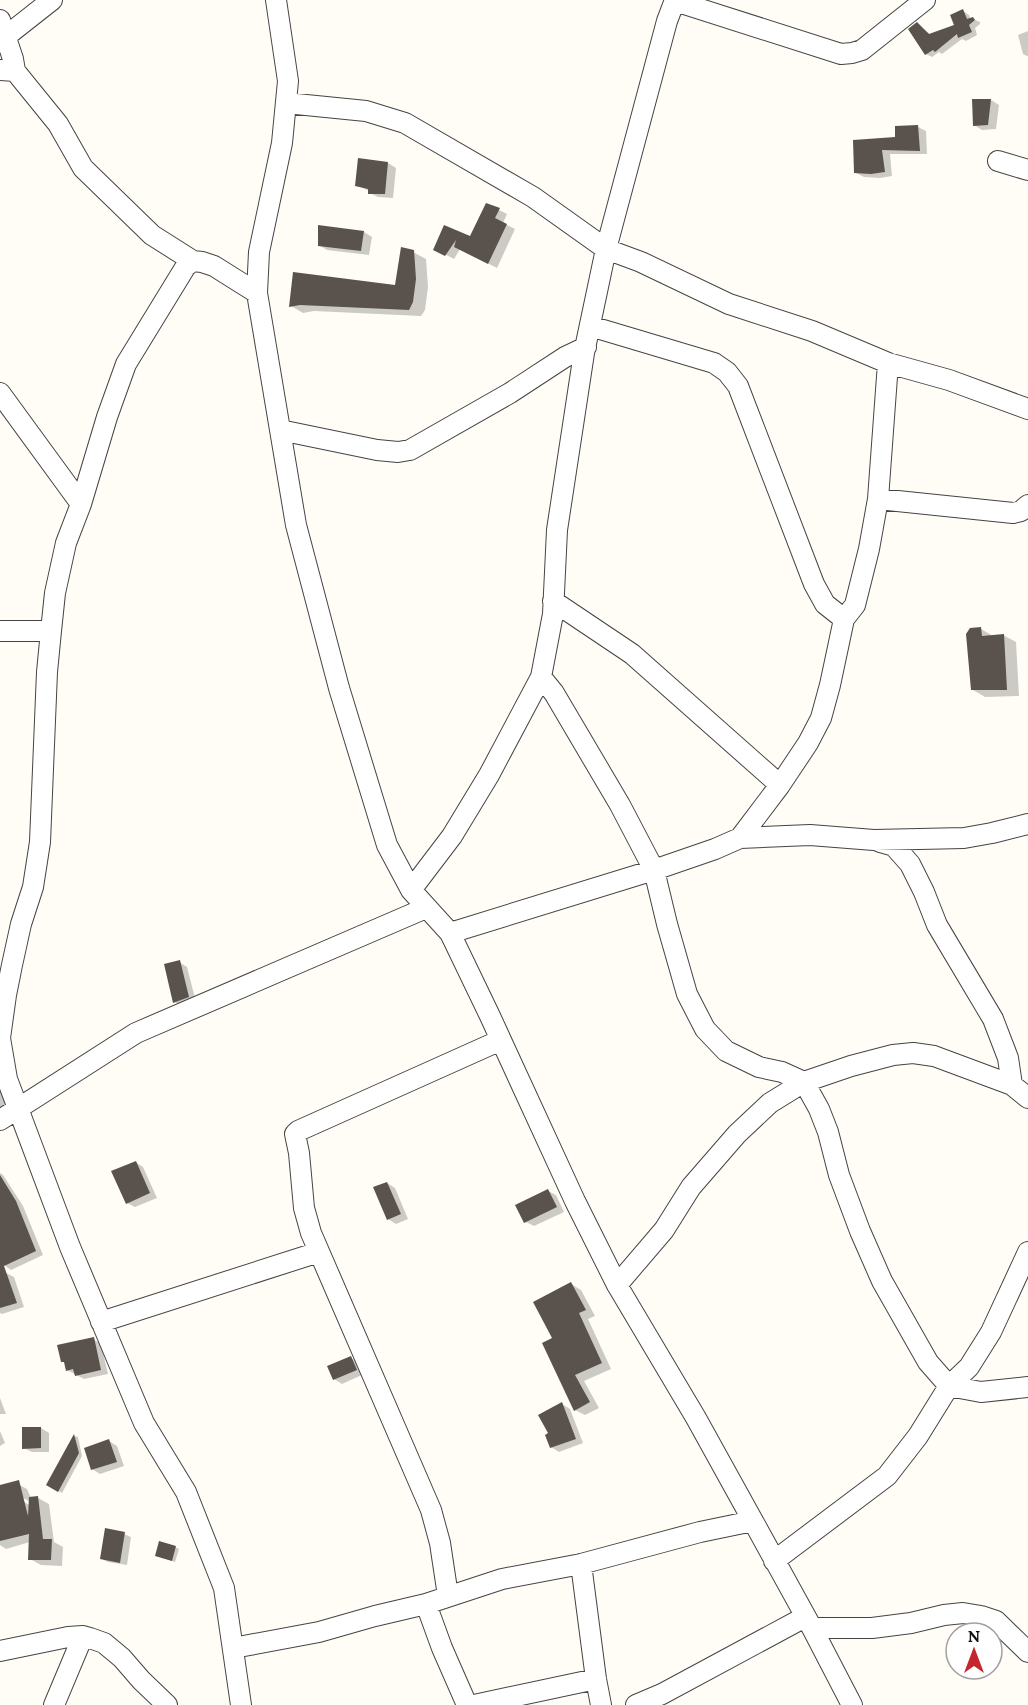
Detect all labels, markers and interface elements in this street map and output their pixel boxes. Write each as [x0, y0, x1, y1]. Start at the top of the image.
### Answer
north arrow [944, 1621, 1004, 1681]
text: N [968, 1626, 980, 1646]

